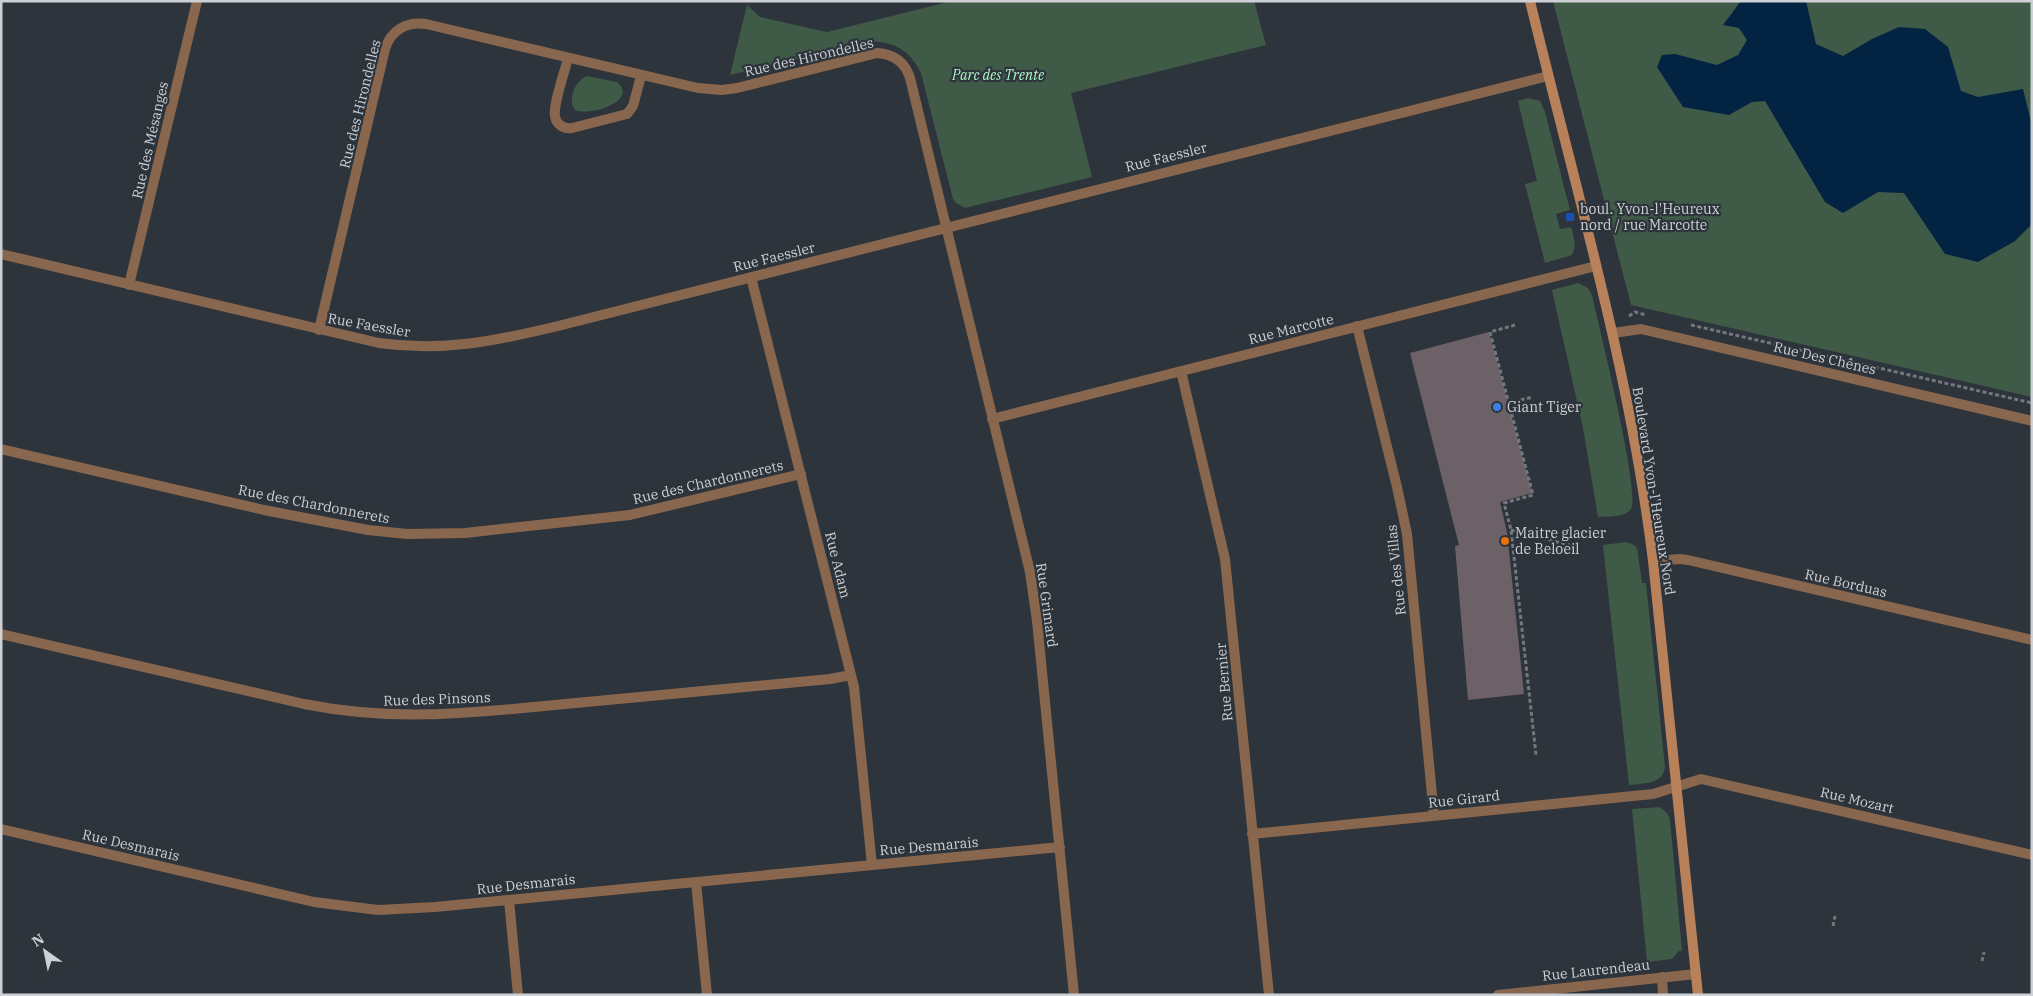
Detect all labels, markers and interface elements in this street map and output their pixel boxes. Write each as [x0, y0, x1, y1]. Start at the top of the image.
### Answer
street label: Rue des Hirondelles [743, 33, 876, 81]
street label: Rue des Hirondelles [335, 38, 385, 170]
park label: Parc des Trente [951, 66, 1045, 84]
street label: Rue des Mésanges [128, 79, 172, 200]
street label: Rue Faessler [1123, 138, 1210, 176]
place label: boul. Yvon-l'Heureux nord / rue Marcotte [1580, 200, 1720, 234]
marker: boul. Yvon-l'Heureux nord / rue Marcotte [1564, 211, 1576, 223]
street label: Rue Faessler [731, 238, 818, 276]
street label: Rue Faessler [326, 309, 413, 341]
street label: Rue Marcotte [1247, 310, 1335, 348]
street label: Rue Des Chênes [1772, 337, 1878, 379]
street label: Boulevard Yvon-l'Heureux Nord [1629, 386, 1679, 597]
place label: Giant Tiger [1507, 398, 1582, 416]
marker: Giant Tiger [1491, 401, 1503, 413]
street label: Rue des Chardonnerets [631, 456, 785, 508]
street label: Rue des Chardonnerets [237, 480, 391, 528]
street label: Rue des Villas [1382, 524, 1410, 616]
place label: Maitre glacier de Beloeil [1515, 524, 1607, 558]
street label: Rue Adam [821, 530, 855, 600]
marker: Maitre glacier de Beloeil [1499, 535, 1511, 547]
street label: Rue Grimard [1032, 562, 1062, 649]
street label: Rue Borduas [1803, 565, 1889, 601]
street label: Rue Bernier [1212, 641, 1236, 722]
street label: Rue des Pinsons [383, 688, 491, 710]
street label: Rue Mozart [1819, 783, 1895, 817]
street label: Rue Girard [1427, 786, 1501, 812]
street label: Rue Desmarais [81, 825, 181, 865]
street label: Rue Desmarais [879, 833, 979, 859]
street label: Rue Desmarais [476, 870, 576, 898]
north arrow [20, 926, 70, 976]
text: N [28, 930, 47, 951]
street label: Rue Laurendeau [1541, 955, 1651, 985]

